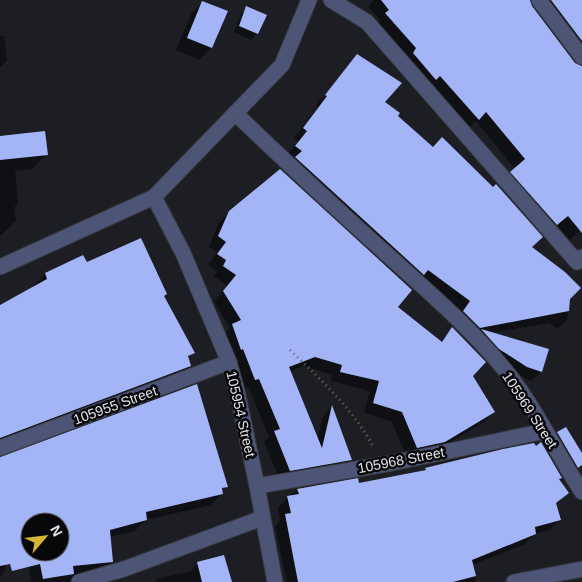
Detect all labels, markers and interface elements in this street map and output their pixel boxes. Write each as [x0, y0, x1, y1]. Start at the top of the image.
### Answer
street label: 105954 Street [223, 369, 259, 459]
street label: 105969 Street [499, 369, 561, 451]
street label: 105955 Street [71, 382, 159, 428]
street label: 105968 Street [356, 444, 446, 476]
north arrow [20, 512, 70, 562]
text: N [47, 523, 66, 539]

